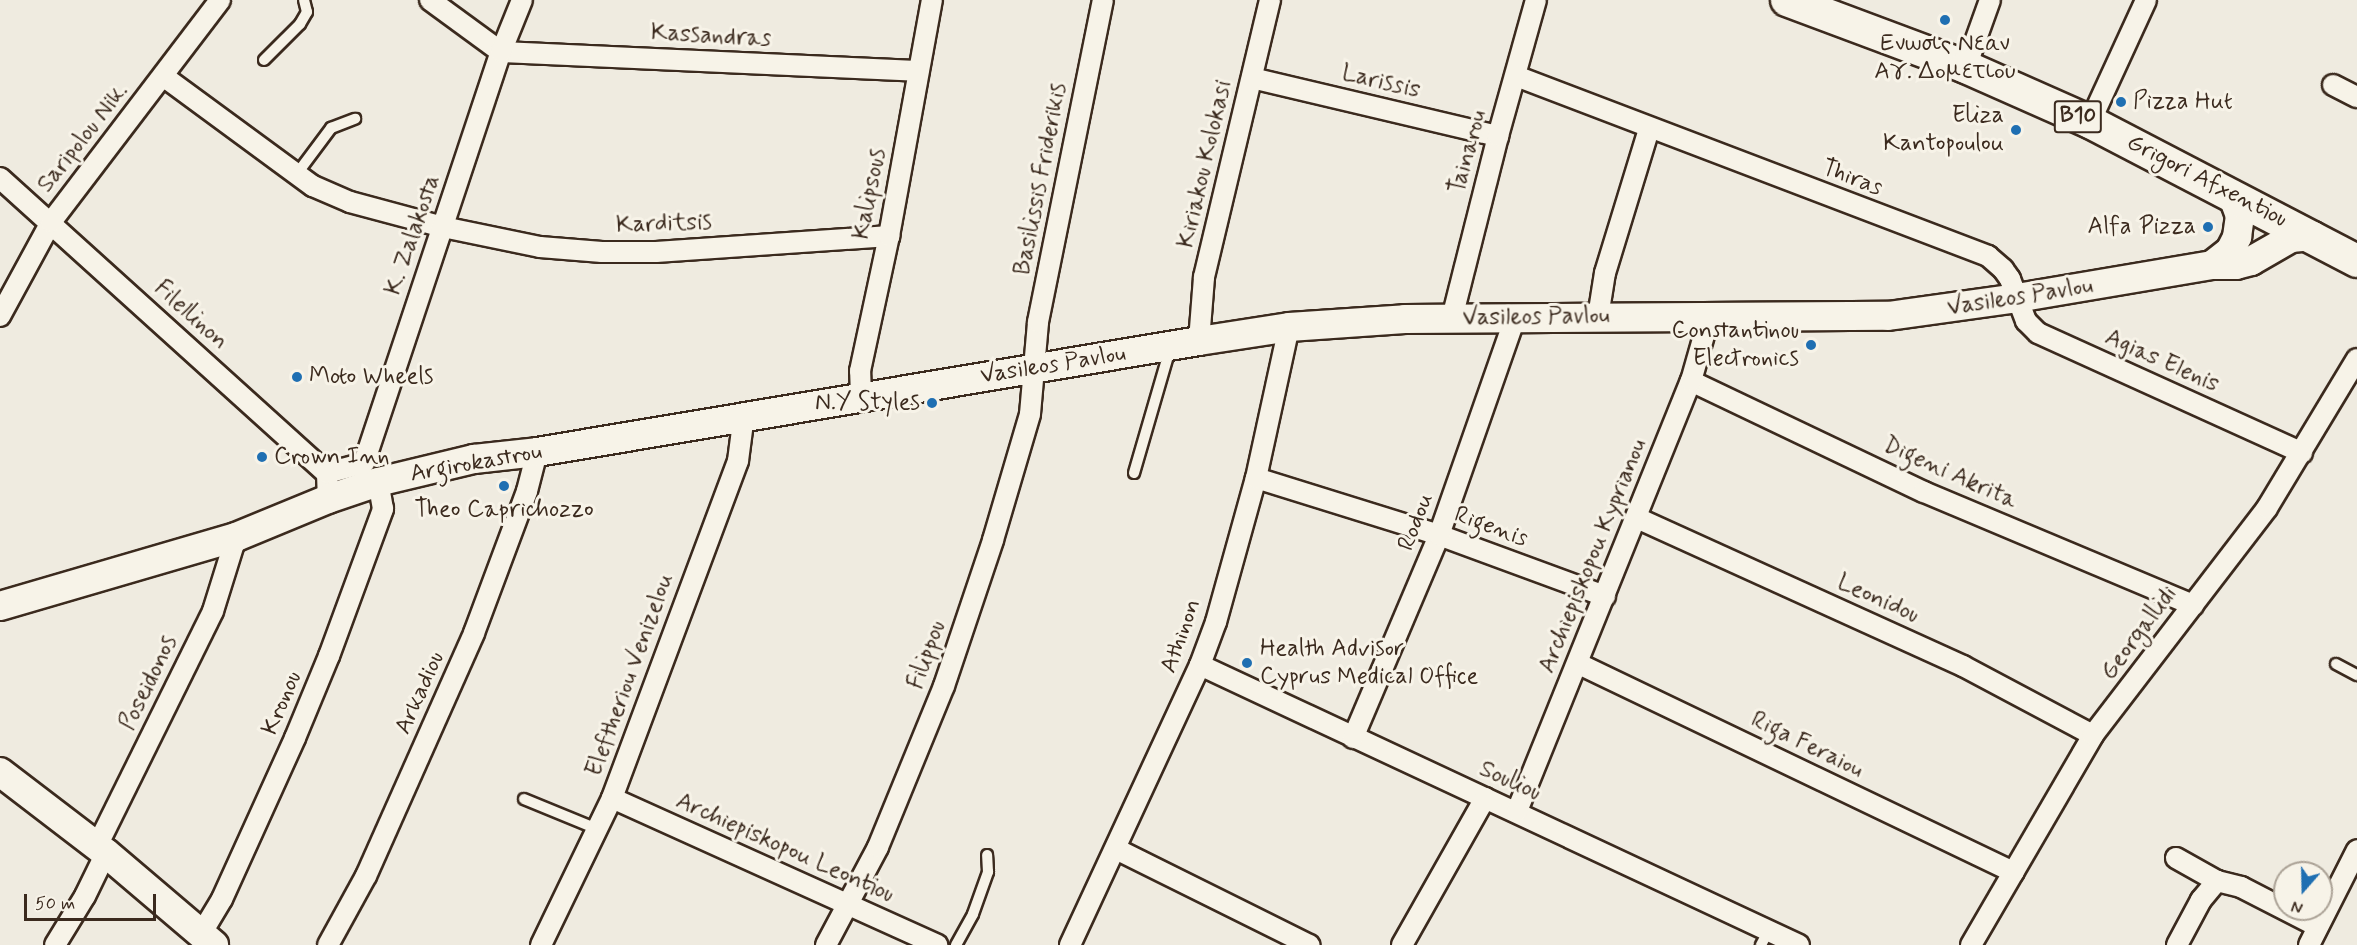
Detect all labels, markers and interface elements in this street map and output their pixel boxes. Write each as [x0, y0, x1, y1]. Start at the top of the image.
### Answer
marker: Ενωσις Νεαν Αγ. Δομετιου [1938, 13, 1952, 27]
street label: Kassandras [650, 18, 772, 54]
place label: Ενωσις Νεαν Αγ. Δομετιου [1874, 30, 2016, 86]
street label: Larissis [1339, 59, 1423, 105]
street label: Kiriakou Kolokasi [1171, 76, 1239, 252]
street label: Saripolou Nik. [31, 78, 135, 198]
street label: Basilissis Friderikis [1008, 80, 1074, 278]
place label: Pizza Hut [2133, 88, 2230, 116]
marker: Pizza Hut [2114, 95, 2128, 109]
road number: B10 [2052, 98, 2104, 136]
place label: Eliza Kantopoulou [1883, 102, 2004, 158]
street label: Tainarou [1443, 107, 1493, 197]
marker: Eliza Kantopoulou [2009, 123, 2023, 137]
street label: Grigori Afxentiou [2122, 128, 2292, 234]
street label: Kalipsous [847, 146, 893, 242]
street label: Thiras [1818, 153, 1886, 203]
street label: K. Zalakosta [379, 171, 447, 299]
street label: Karditsis [615, 208, 713, 240]
place label: Alfa Pizza [2090, 213, 2196, 241]
marker: Alfa Pizza [2201, 220, 2215, 234]
street label: Vasileos Pavlou [1943, 271, 2097, 323]
street label: Filellinon [148, 274, 234, 356]
street label: Vasileos Pavlou [1460, 301, 1612, 333]
place label: Constantinou Electronics [1671, 317, 1799, 373]
street label: Agias Elenis [2100, 323, 2224, 399]
marker: Constantinou Electronics [1804, 338, 1818, 352]
street label: Vasileos Pavlou [976, 339, 1130, 391]
place label: Moto Wheels [309, 363, 436, 391]
marker: Moto Wheels [290, 370, 304, 384]
place label: N.Y Styles [815, 389, 920, 417]
marker: N.Y Styles [925, 396, 939, 410]
street label: Digeni Akrita [1879, 431, 2021, 515]
street label: Archiepiskopou Kyprianou [1533, 435, 1653, 677]
street label: Argirokastrou [408, 437, 544, 489]
place label: Crown Inn [274, 443, 385, 471]
marker: Crown Inn [255, 450, 269, 464]
marker: Theo Caprichozzo [497, 479, 511, 493]
street label: Rodou [1392, 489, 1440, 555]
place label: Theo Caprichozzo [415, 496, 593, 524]
street label: Rigenis [1450, 500, 1532, 554]
street label: Leonidou [1833, 568, 1923, 630]
street label: Eleftheriou Venizelou [581, 572, 679, 778]
street label: Georgallidi [2094, 580, 2184, 686]
street label: Athinon [1154, 595, 1208, 677]
street label: Filippou [902, 617, 952, 693]
street label: Poseidonos [114, 631, 184, 735]
place label: Health Advisor Cyprus Medical Office [1260, 635, 1484, 691]
street label: Arkadiou [389, 647, 451, 739]
marker: Health Advisor Cyprus Medical Office [1238, 654, 1256, 672]
street label: Kronou [256, 667, 308, 739]
street label: Riga Feraiou [1748, 706, 1866, 784]
street label: Souliou [1475, 755, 1545, 807]
street label: Archiepiskopou Leontiou [671, 787, 899, 909]
north arrow [2273, 861, 2333, 921]
scale bar [27, 882, 159, 920]
text: 50 m [35, 892, 75, 916]
text: N [2289, 895, 2306, 918]

